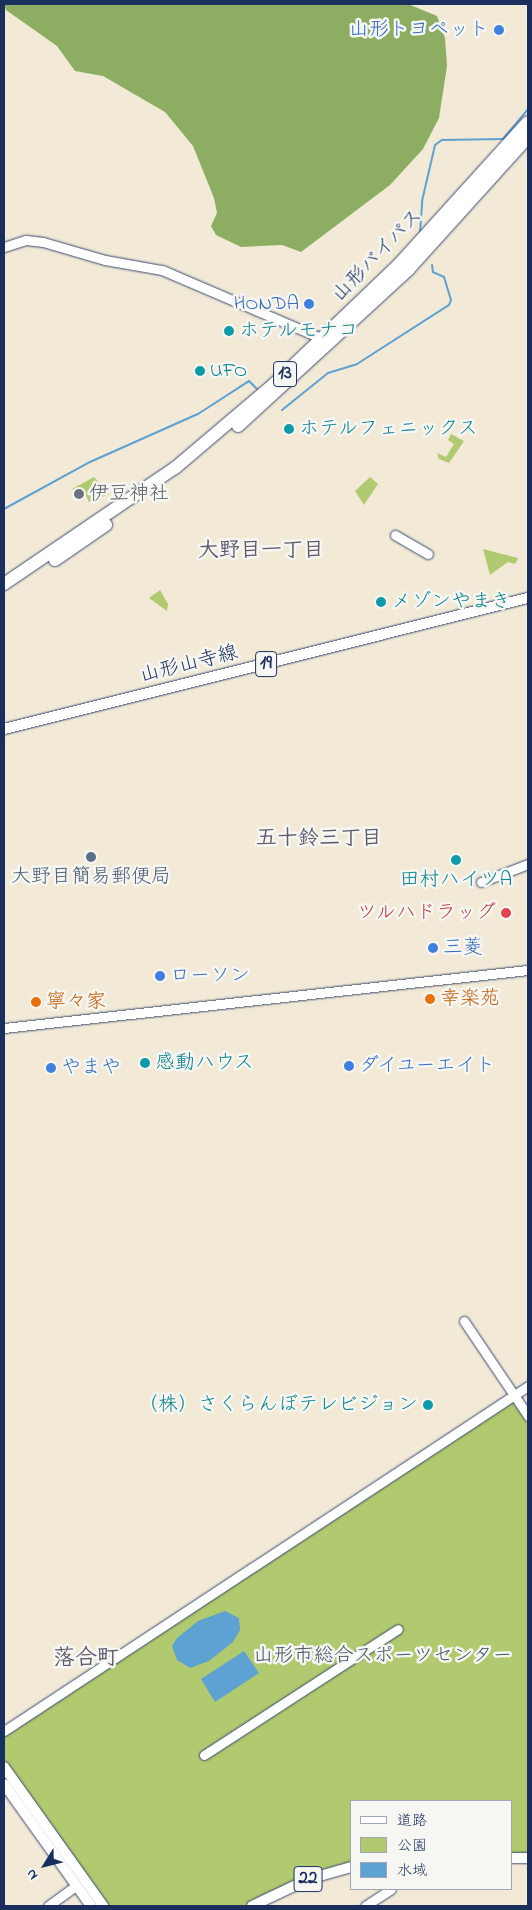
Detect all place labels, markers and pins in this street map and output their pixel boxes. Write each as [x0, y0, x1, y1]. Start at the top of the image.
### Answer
place label: 山形トヨペット [349, 18, 489, 42]
marker: 山形トヨペット [493, 24, 505, 36]
place label: HONDA [234, 292, 299, 316]
marker: HONDA [303, 298, 315, 310]
place label: ホテルモナコ [239, 319, 359, 343]
marker: ホテルモナコ [223, 325, 235, 337]
place label: UFO [210, 359, 247, 383]
marker: UFO [194, 365, 206, 377]
place label: ホテルフェニックス [299, 417, 479, 441]
marker: ホテルフェニックス [283, 423, 295, 435]
place label: 伊豆神社 [89, 482, 169, 506]
marker: 伊豆神社 [73, 488, 85, 500]
place label: メゾンやまき [391, 590, 511, 614]
marker: メゾンやまき [375, 596, 387, 608]
marker: 大野目簡易郵便局 [85, 851, 97, 863]
marker: 田村ハイツA [450, 854, 462, 866]
place label: 大野目簡易郵便局 [11, 865, 171, 889]
place label: 田村ハイツA [400, 868, 512, 892]
place label: ツルハドラッグ [356, 901, 496, 925]
marker: ツルハドラッグ [500, 907, 512, 919]
place label: 三菱 [443, 936, 483, 960]
marker: 三菱 [427, 942, 439, 954]
place label: ローソン [170, 964, 250, 988]
marker: ローソン [154, 970, 166, 982]
place label: 幸楽苑 [440, 987, 500, 1011]
place label: 寧々家 [46, 990, 106, 1014]
marker: 幸楽苑 [424, 993, 436, 1005]
marker: 寧々家 [30, 996, 42, 1008]
place label: 感動ハウス [155, 1051, 255, 1075]
place label: ダイユーエイト [359, 1054, 498, 1078]
place label: やまや [61, 1056, 121, 1080]
marker: 感動ハウス [139, 1057, 151, 1069]
marker: ダイユーエイト [343, 1060, 355, 1072]
marker: やまや [45, 1062, 57, 1074]
place label: （株）さくらんぼテレビジョン [138, 1393, 418, 1417]
marker: （株）さくらんぼテレビジョン [422, 1399, 434, 1411]

